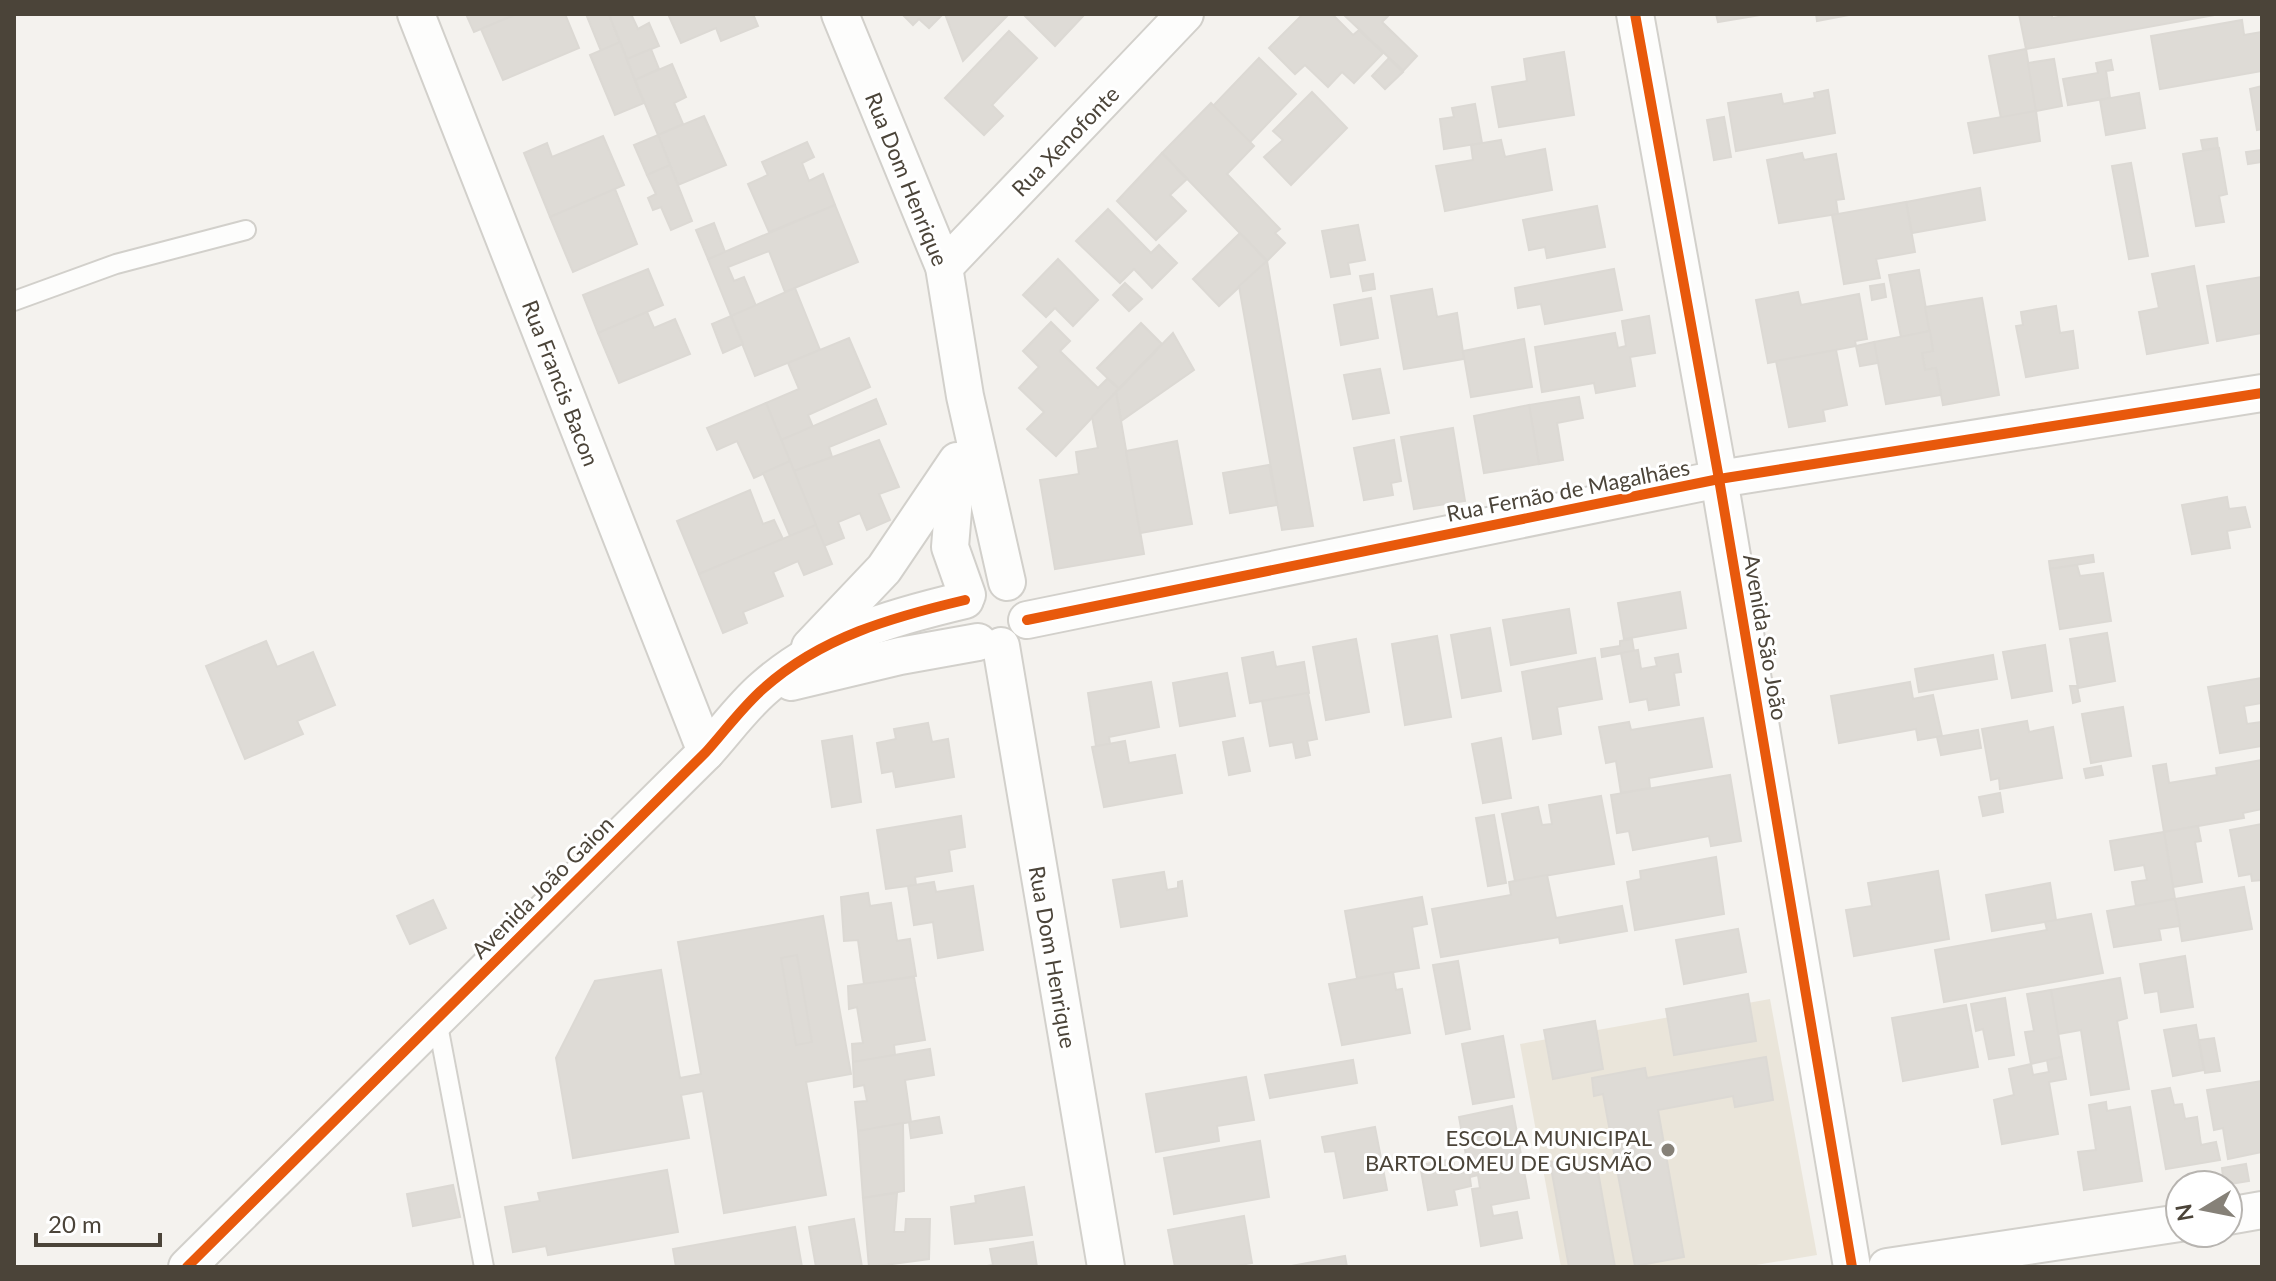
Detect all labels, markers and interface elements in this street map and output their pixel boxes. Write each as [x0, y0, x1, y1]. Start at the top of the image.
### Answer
street label: Rua Xenofonte [1006, 80, 1124, 202]
street label: Rua Dom Henrique [860, 88, 954, 270]
street label: Rua Francis Bacon [517, 296, 605, 470]
street label: Rua Fernão de Magalhães [1444, 453, 1692, 527]
street label: Avenida São João [1738, 552, 1794, 722]
street label: Avenida João Gaion [465, 810, 619, 964]
street label: Rua Dom Henrique [1024, 864, 1082, 1050]
place label: ESCOLA MUNICIPAL BARTOLOMEU DE GUSMÃO [1365, 1124, 1652, 1176]
marker: ESCOLA MUNICIPAL BARTOLOMEU DE GUSMÃO [1659, 1141, 1677, 1159]
north arrow [2164, 1169, 2244, 1249]
scale bar [36, 1197, 160, 1247]
text: N [2169, 1202, 2199, 1223]
text: 20 m [48, 1209, 102, 1238]

